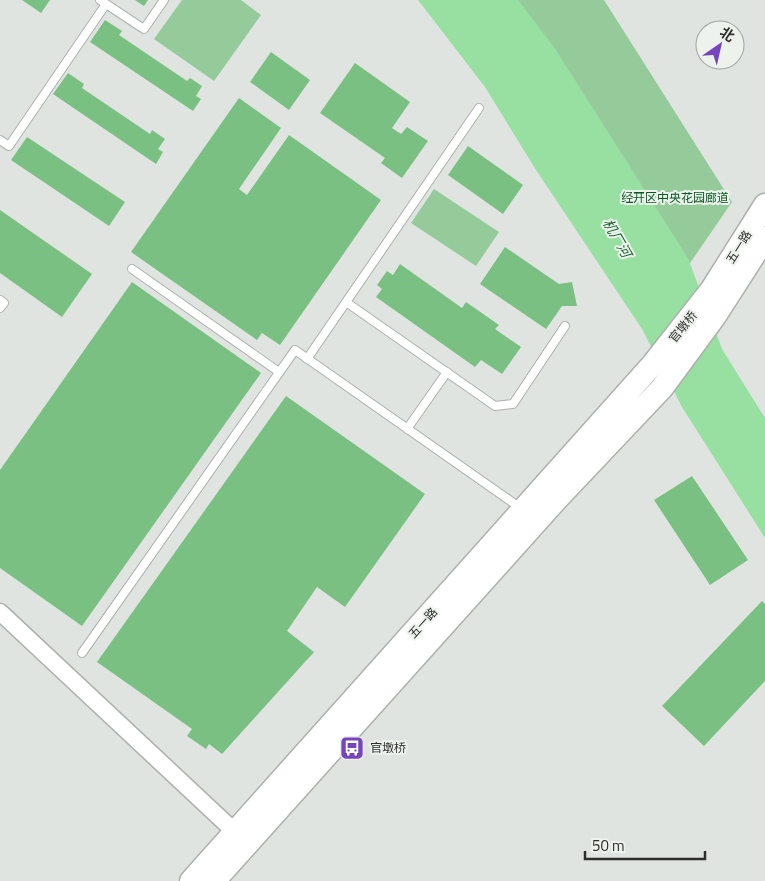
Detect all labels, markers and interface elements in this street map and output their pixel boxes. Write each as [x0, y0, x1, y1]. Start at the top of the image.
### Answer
north arrow [695, 20, 745, 70]
text: 北 [716, 21, 739, 46]
park label: 经开区中央花园廊道 [621, 188, 729, 207]
water label: 机厂河 [598, 214, 639, 264]
street label: 五一路 [721, 226, 756, 267]
street label: 官墩桥 [664, 307, 701, 347]
street label: 五一路 [404, 603, 442, 642]
bus stop icon: 官墩桥 [339, 735, 365, 761]
place label: 官墩桥 [370, 738, 406, 757]
scale bar [585, 828, 705, 860]
text: 50 m [592, 834, 625, 857]

